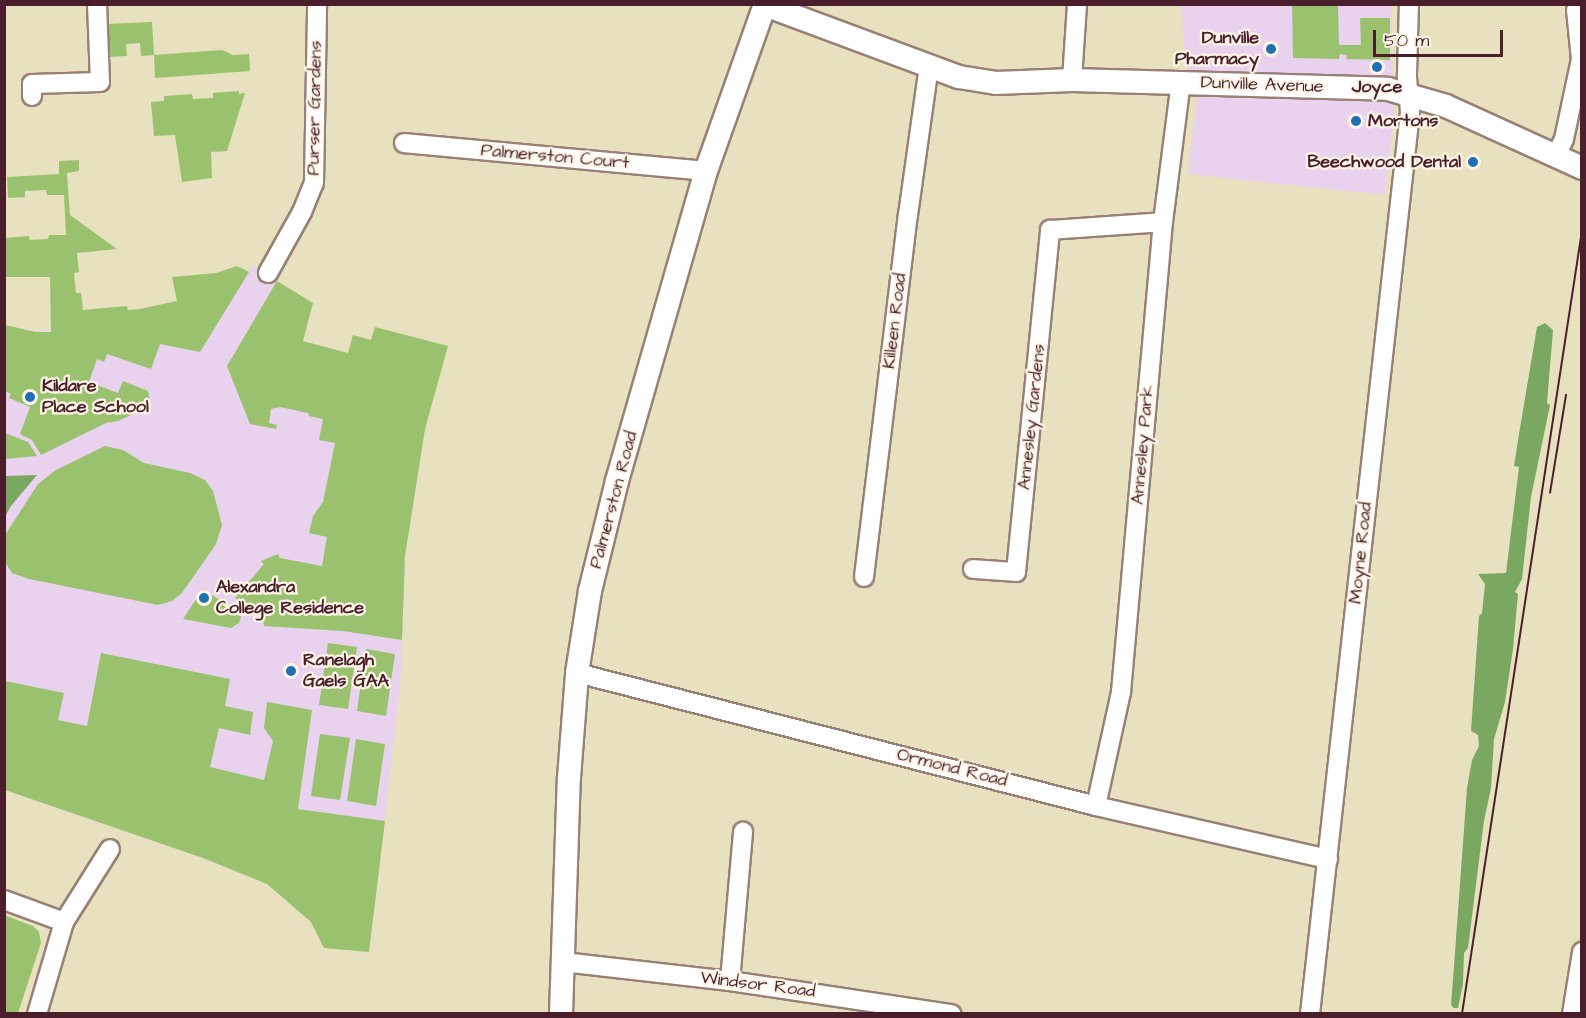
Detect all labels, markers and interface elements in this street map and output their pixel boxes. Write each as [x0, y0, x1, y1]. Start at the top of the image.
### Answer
scale bar [1376, 18, 1506, 56]
place label: Dunville Pharmacy [1175, 28, 1259, 70]
text: 50 m [1384, 28, 1429, 53]
street label: Purser Gardens [303, 40, 327, 176]
marker: Dunville Pharmacy [1264, 42, 1278, 56]
marker: Joyce [1370, 60, 1384, 74]
street label: Dunville Avenue [1200, 72, 1324, 98]
place label: Joyce [1352, 76, 1402, 98]
place label: Mortons [1368, 110, 1438, 132]
marker: Mortons [1349, 114, 1363, 128]
street label: Palmerston Court [480, 140, 630, 174]
place label: Beechwood Dental [1308, 151, 1461, 173]
marker: Beechwood Dental [1466, 155, 1480, 169]
street label: Killeen Road [878, 272, 912, 370]
street label: Annesley Gardens [1014, 343, 1050, 491]
place label: Kildare Place School [42, 376, 149, 418]
street label: Annesley Park [1127, 384, 1159, 506]
marker: Kildare Place School [23, 390, 37, 404]
street label: Palmerston Road [585, 429, 643, 571]
street label: Moyne Road [1345, 501, 1377, 605]
place label: Alexandra College Residence [216, 577, 364, 620]
marker: Alexandra College Residence [197, 591, 211, 605]
place label: Ranelagh Gaels GAA [303, 650, 389, 692]
marker: Ranelagh Gaels GAA [284, 664, 298, 678]
street label: Ormond Road [895, 744, 1009, 792]
street label: Windsor Road [699, 967, 817, 1003]

